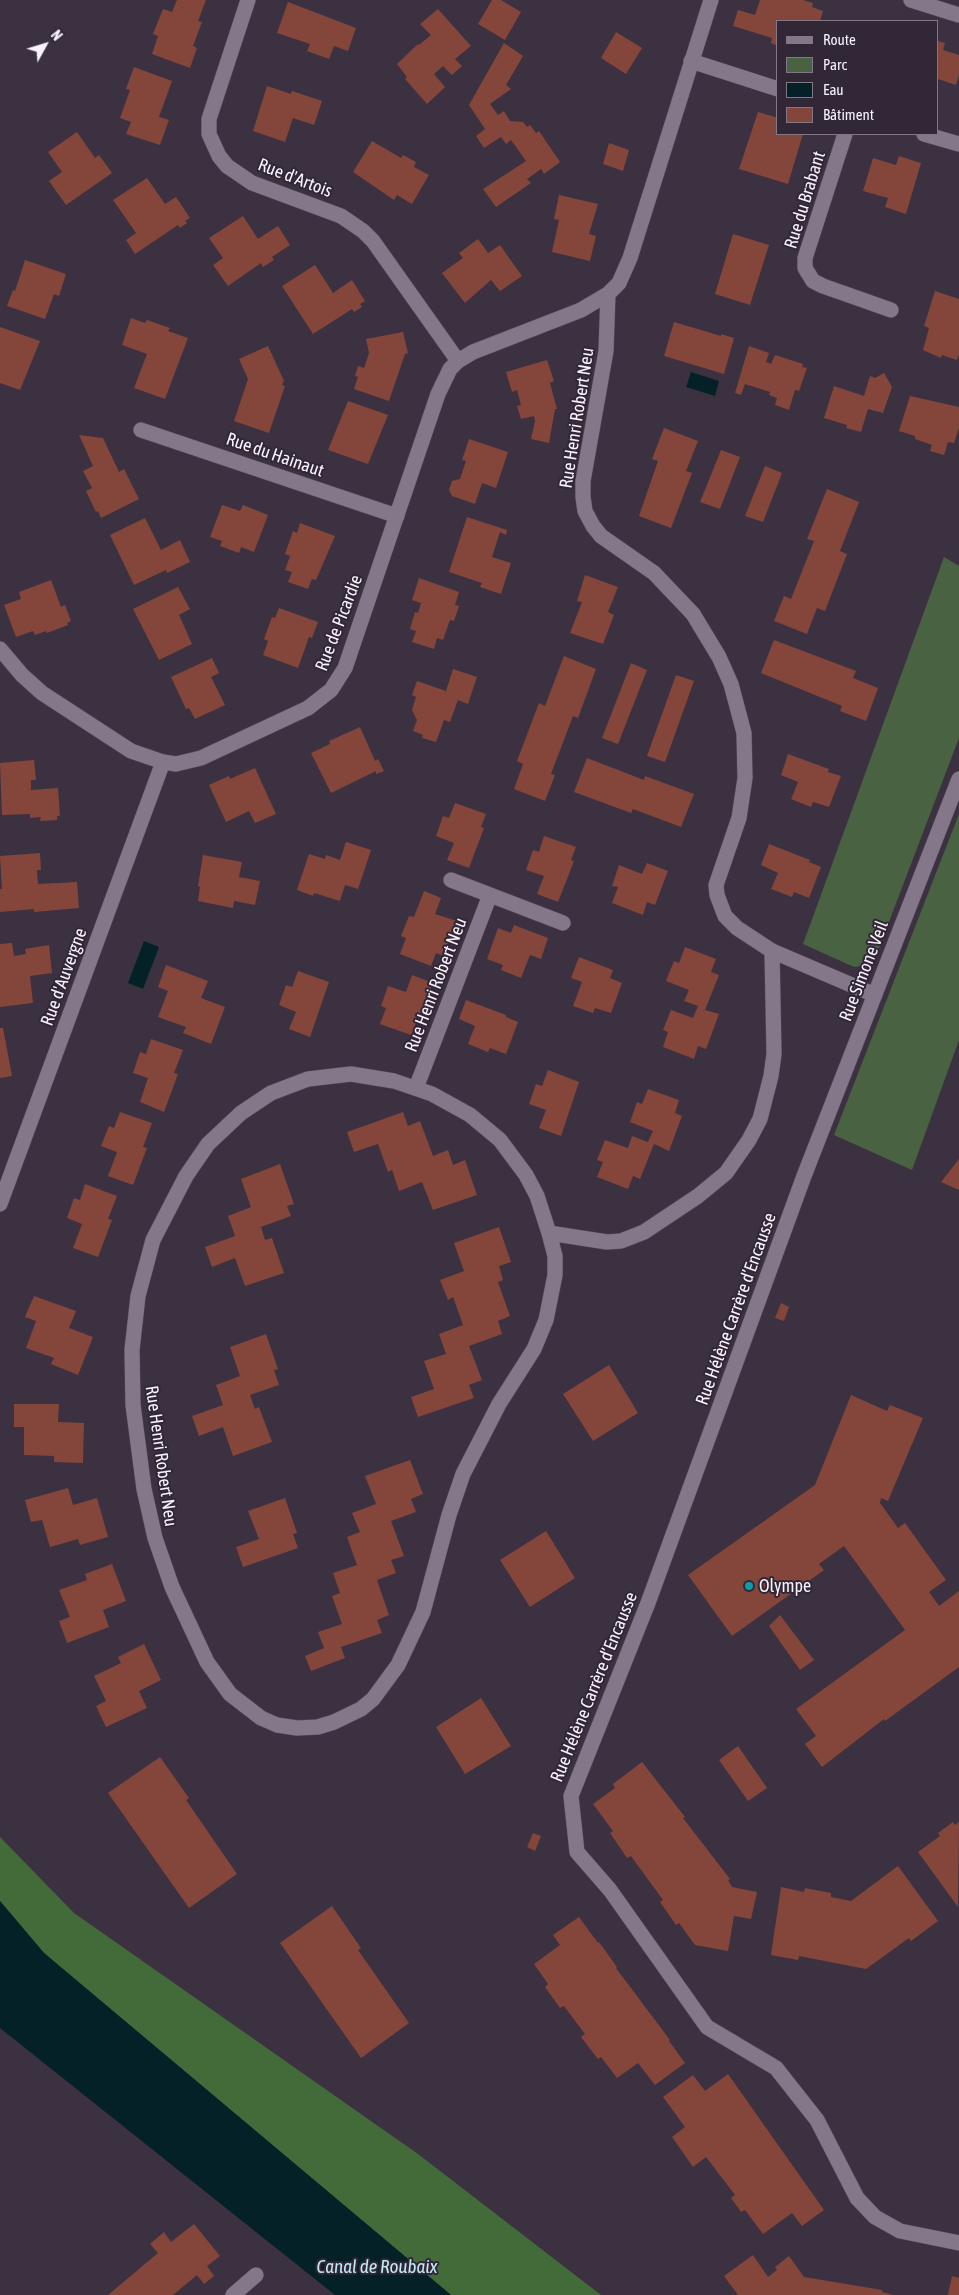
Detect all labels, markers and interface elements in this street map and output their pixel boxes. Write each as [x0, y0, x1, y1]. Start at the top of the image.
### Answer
north arrow [20, 20, 70, 70]
legend [776, 20, 939, 135]
text: N [48, 27, 65, 44]
text: Route [823, 31, 856, 48]
text: Parc [823, 56, 847, 73]
text: Eau [823, 81, 844, 98]
text: Bâtiment [823, 106, 874, 123]
street label: Rue du Brabant [780, 149, 830, 251]
street label: Rue d'Artois [255, 154, 335, 202]
street label: Rue Henri Robert Neu [555, 346, 599, 490]
street label: Rue du Hainaut [223, 428, 327, 482]
street label: Rue de Picardie [311, 572, 367, 674]
street label: Rue Henri Robert Neu [400, 915, 472, 1055]
street label: Rue Simone Veil [835, 918, 893, 1024]
street label: Rue d'Auvergne [36, 925, 92, 1029]
street label: Rue Hélène Carrère d’Encausse [691, 1210, 781, 1408]
street label: Rue Henri Robert Neu [140, 1384, 182, 1528]
place label: Olympe [759, 1575, 811, 1597]
marker: Olympe [743, 1580, 755, 1592]
street label: Rue Hélène Carrère d’Encausse [546, 1589, 642, 1785]
water label: Canal de Roubaix [317, 2256, 437, 2278]

